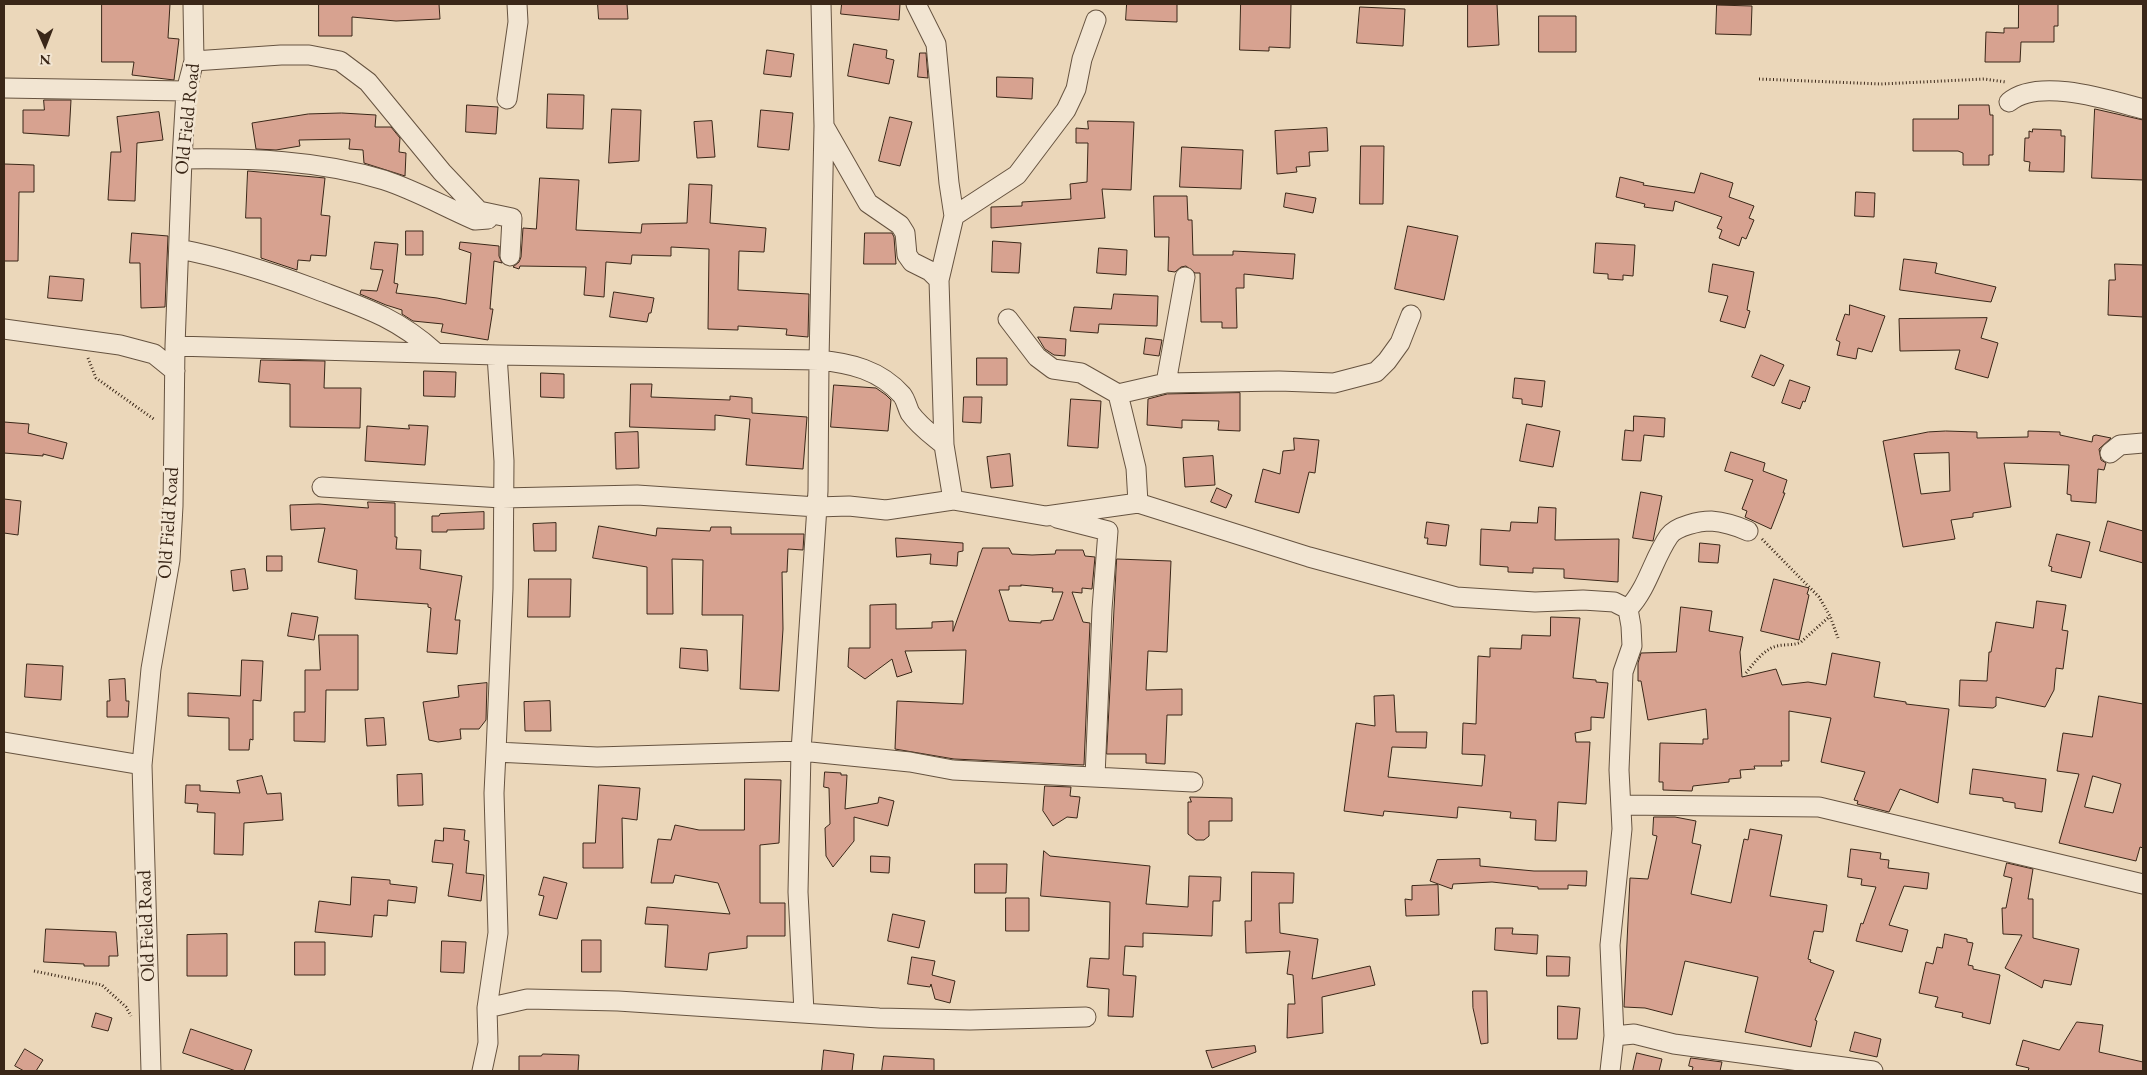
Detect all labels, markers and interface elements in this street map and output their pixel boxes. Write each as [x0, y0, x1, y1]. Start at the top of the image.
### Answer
north arrow [20, 20, 70, 70]
text: N [39, 51, 51, 69]
street label: Old Field Road [171, 62, 205, 176]
street label: Old Field Road [154, 466, 184, 580]
street label: Old Field Road [134, 870, 160, 982]

